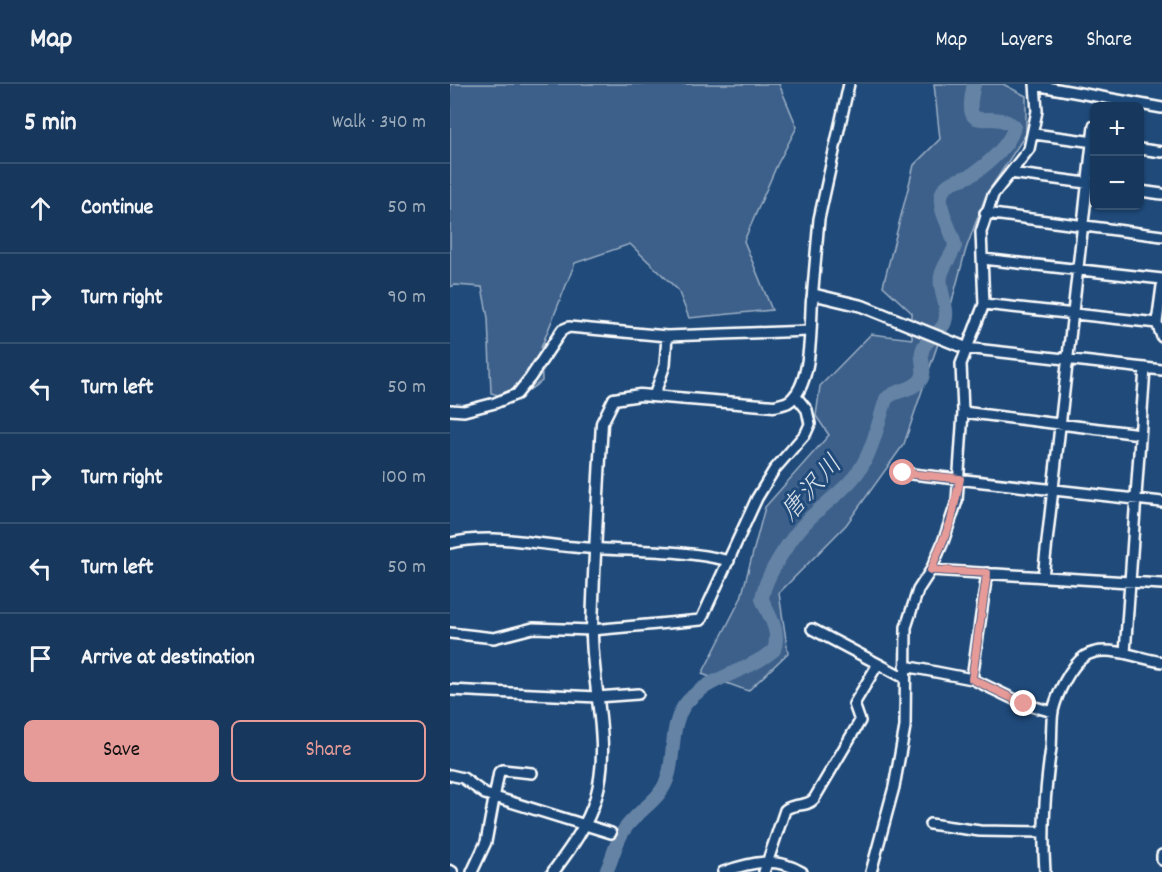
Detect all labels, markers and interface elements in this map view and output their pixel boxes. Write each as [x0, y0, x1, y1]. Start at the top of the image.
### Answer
text: Map [30, 21, 72, 61]
text: Map [936, 26, 967, 56]
text: Layers [1000, 26, 1053, 56]
text: Share [1086, 26, 1132, 56]
map controls [1090, 102, 1144, 210]
button: + [1090, 102, 1144, 156]
text: 5 min [24, 105, 77, 142]
text: Walk · 340 m [332, 109, 426, 137]
button: − [1090, 156, 1144, 210]
icon: ahead [24, 192, 57, 225]
text: Continue [81, 193, 153, 224]
text: 50 m [388, 194, 426, 222]
icon: right [24, 282, 57, 315]
text: Turn right [81, 283, 163, 314]
text: 90 m [388, 284, 426, 312]
icon: left [24, 372, 57, 405]
text: Turn left [81, 373, 153, 404]
text: 50 m [388, 374, 426, 402]
water label: 唐沢川 [773, 448, 852, 531]
route start [889, 459, 915, 485]
icon: right [24, 462, 57, 495]
text: Turn right [81, 463, 163, 494]
text: 100 m [382, 464, 426, 492]
icon: left [24, 552, 57, 585]
text: Turn left [81, 553, 153, 584]
text: 50 m [388, 554, 426, 582]
icon: arrive [24, 642, 57, 675]
text: Arrive at destination [81, 643, 255, 674]
route end [1010, 690, 1036, 716]
button: Save [24, 720, 219, 782]
button: Share [231, 720, 426, 782]

